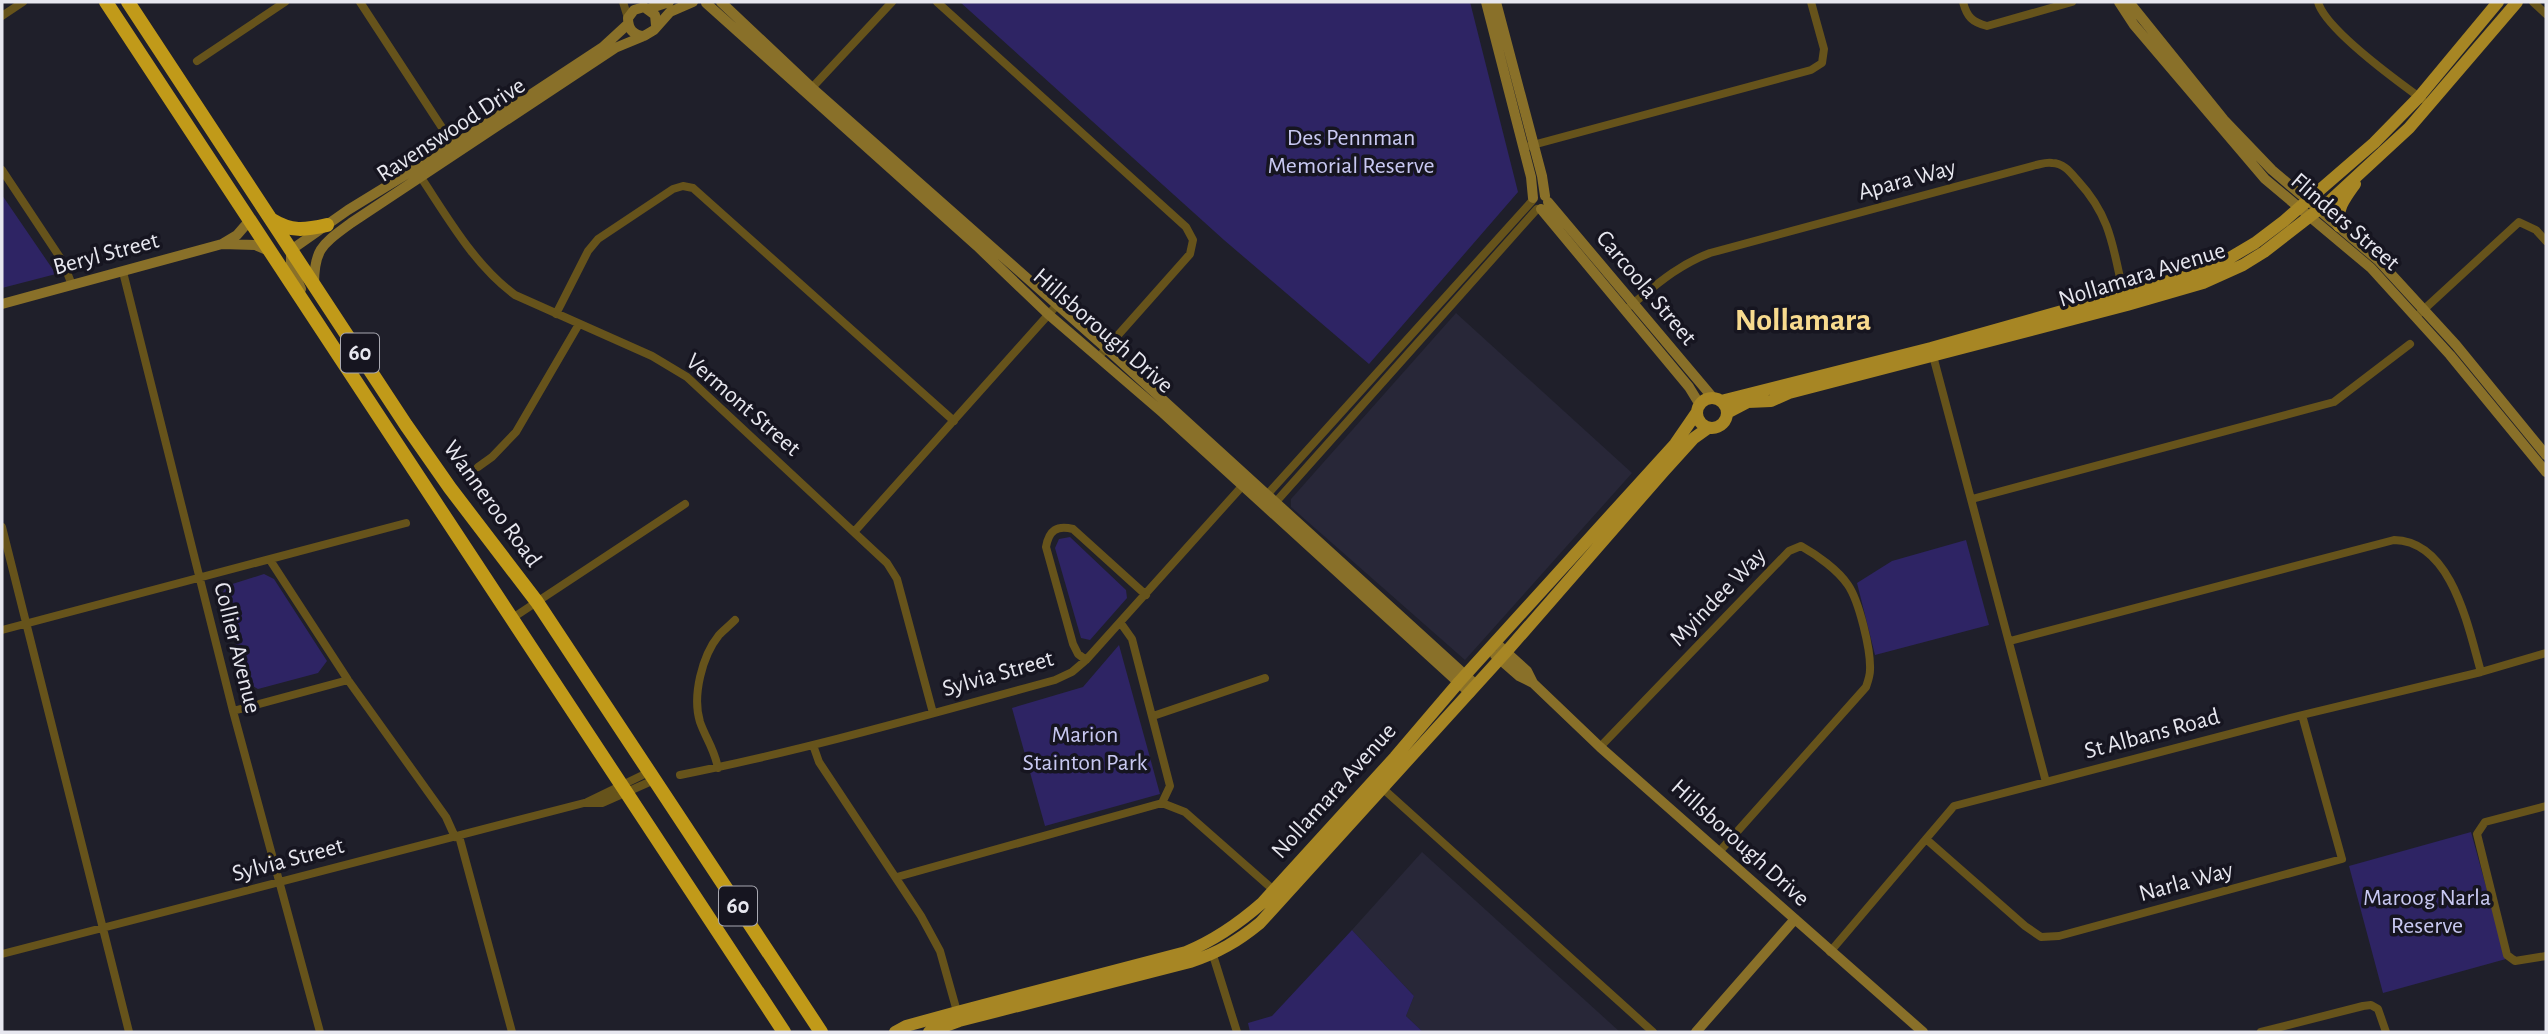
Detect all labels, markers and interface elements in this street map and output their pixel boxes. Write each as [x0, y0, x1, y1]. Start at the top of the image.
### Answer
street label: Ravenswood Drive [373, 73, 529, 187]
park label: Des Pennman Memorial Reserve [1267, 126, 1435, 178]
street label: Apara Way [1856, 155, 1958, 205]
street label: Flinders Street [2286, 169, 2404, 276]
street label: Carcoola Street [1591, 226, 1701, 350]
street label: Beryl Street [51, 228, 162, 280]
street label: Nollamara Avenue [2056, 238, 2228, 312]
street label: Hillsborough Drive [1028, 264, 1178, 398]
district label: Nollamara [1735, 304, 1871, 336]
road number: 60 [341, 334, 379, 372]
street label: Vermont Street [681, 349, 805, 461]
street label: Wanneroo Road [438, 436, 546, 572]
street label: Myindee Way [1665, 543, 1771, 651]
street label: Collier Avenue [209, 580, 265, 716]
street label: Sylvia Street [940, 647, 1057, 701]
street label: St Albans Road [2082, 704, 2222, 764]
street label: Nollamara Avenue [1267, 719, 1401, 863]
park label: Marion Stainton Park [1023, 723, 1147, 775]
street label: Hillsborough Drive [1666, 775, 1814, 911]
street label: Sylvia Street [230, 834, 347, 886]
street label: Narla Way [2136, 858, 2236, 906]
road number: 60 [719, 886, 757, 925]
park label: Maroog Narla Reserve [2363, 886, 2491, 938]

